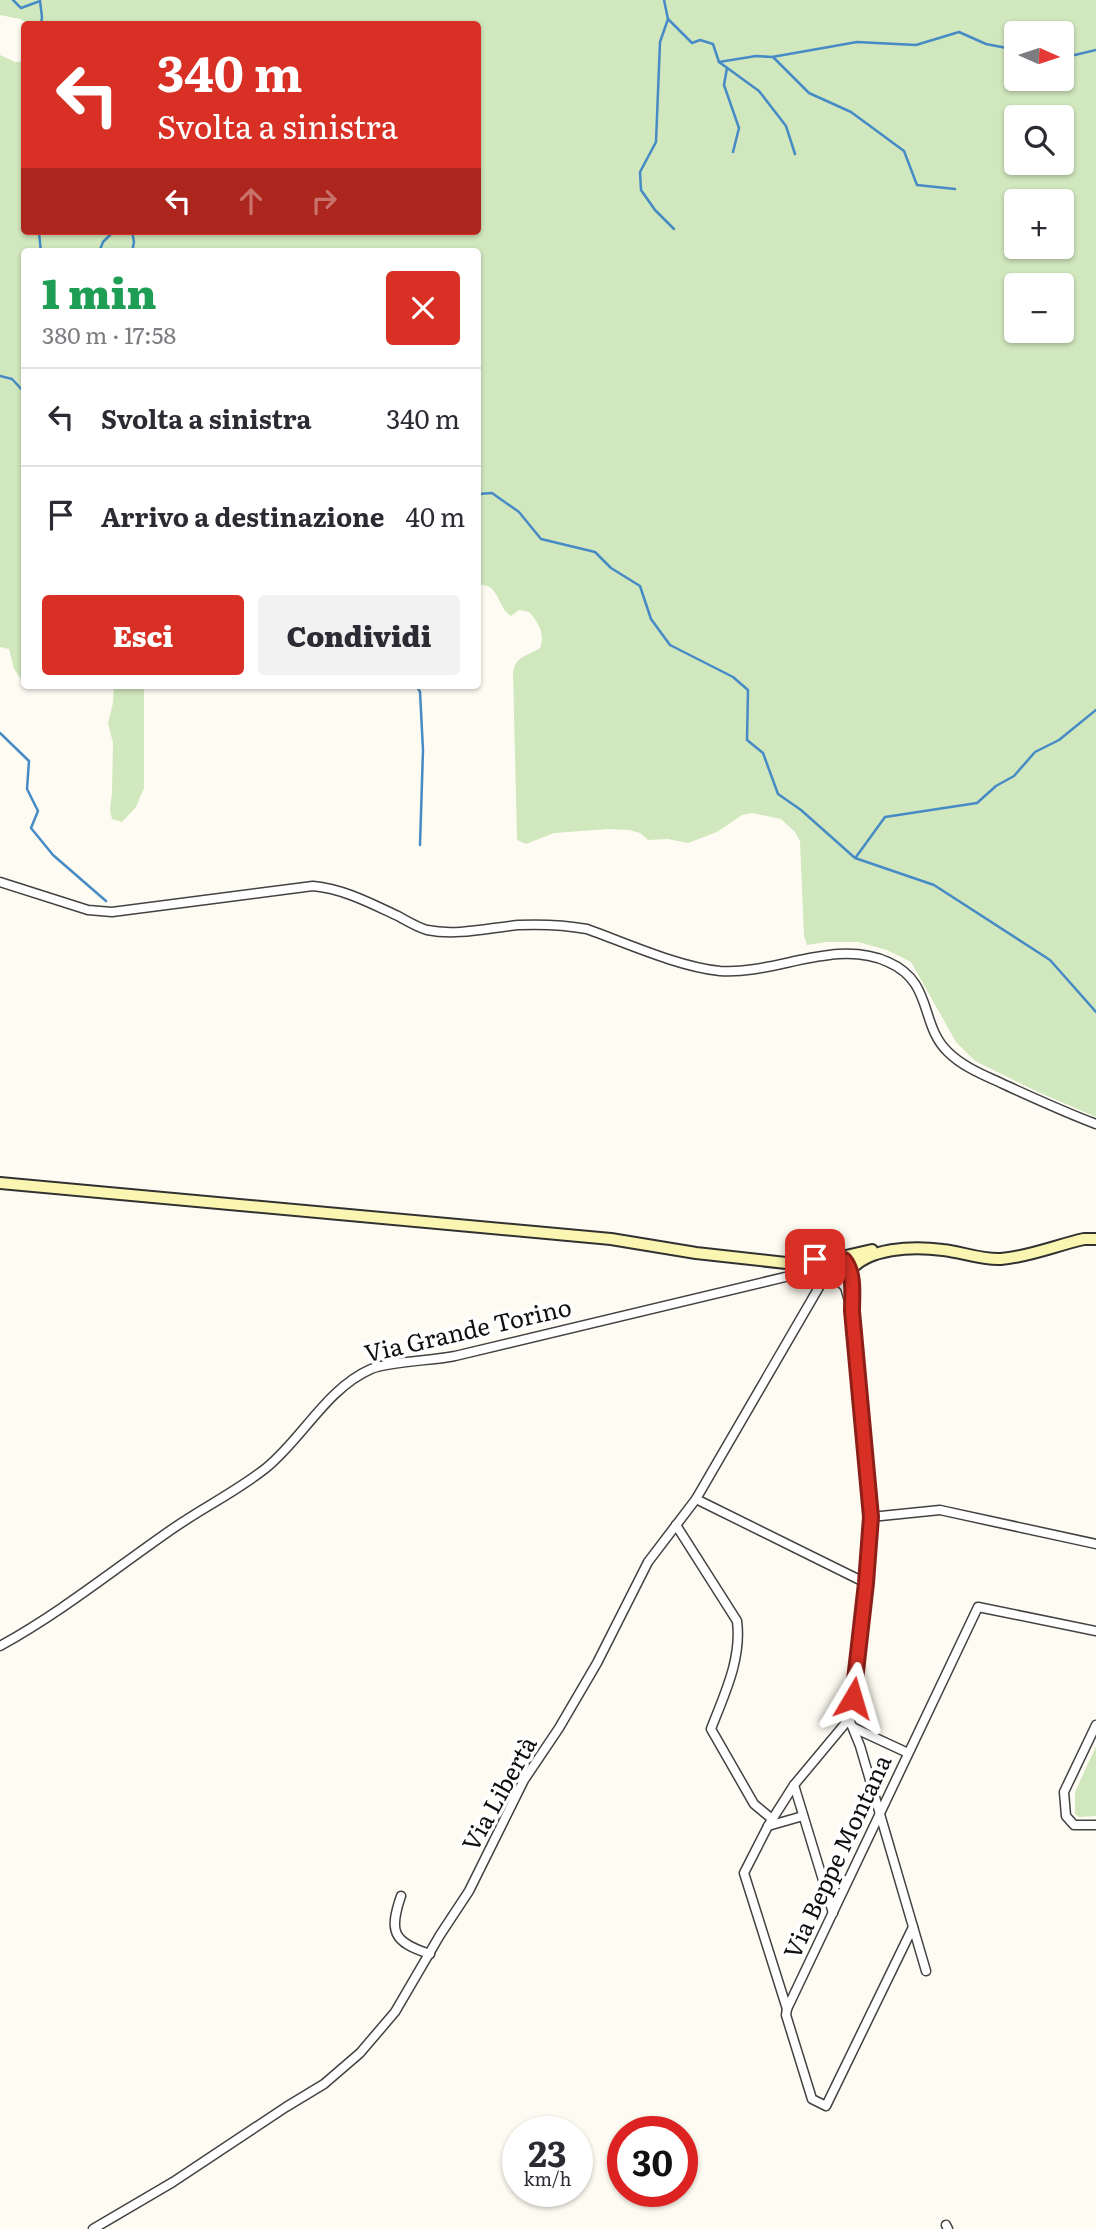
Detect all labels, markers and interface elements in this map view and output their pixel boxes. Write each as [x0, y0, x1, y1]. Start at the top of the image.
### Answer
north arrow [1004, 21, 1074, 91]
map controls [1004, 21, 1074, 343]
text: 340 m [157, 34, 303, 107]
icon: left [42, 49, 133, 140]
text: Svolta a sinistra [157, 101, 398, 149]
button: search [1004, 105, 1074, 175]
icon: left [159, 182, 197, 220]
icon: ahead [232, 182, 270, 220]
icon: right [305, 182, 343, 220]
button: + [1004, 189, 1074, 259]
text: 1 min [42, 260, 157, 322]
button: close [386, 271, 460, 345]
button: − [1004, 273, 1074, 343]
text: 380 m · 17:58 [42, 317, 176, 351]
icon: left [42, 398, 80, 436]
text: Svolta a sinistra [101, 398, 312, 437]
text: 340 m [386, 398, 460, 437]
icon: arrive [42, 496, 80, 534]
text: Arrivo a destinazione [101, 496, 385, 535]
text: 40 m [406, 496, 465, 535]
button: Esci [42, 595, 244, 675]
button: Condividi [258, 595, 460, 675]
pin [785, 1229, 845, 1289]
icon: arrive [796, 1240, 834, 1278]
street label: Via Grande Torino [360, 1288, 574, 1369]
position arrow [816, 1661, 890, 1735]
street label: Via Libertà [452, 1729, 544, 1857]
street label: Via Beppe Montana [773, 1748, 898, 1964]
speed limit sign: 30 [607, 2116, 698, 2207]
text: 23 [528, 2126, 567, 2178]
text: km/h [524, 2165, 571, 2192]

